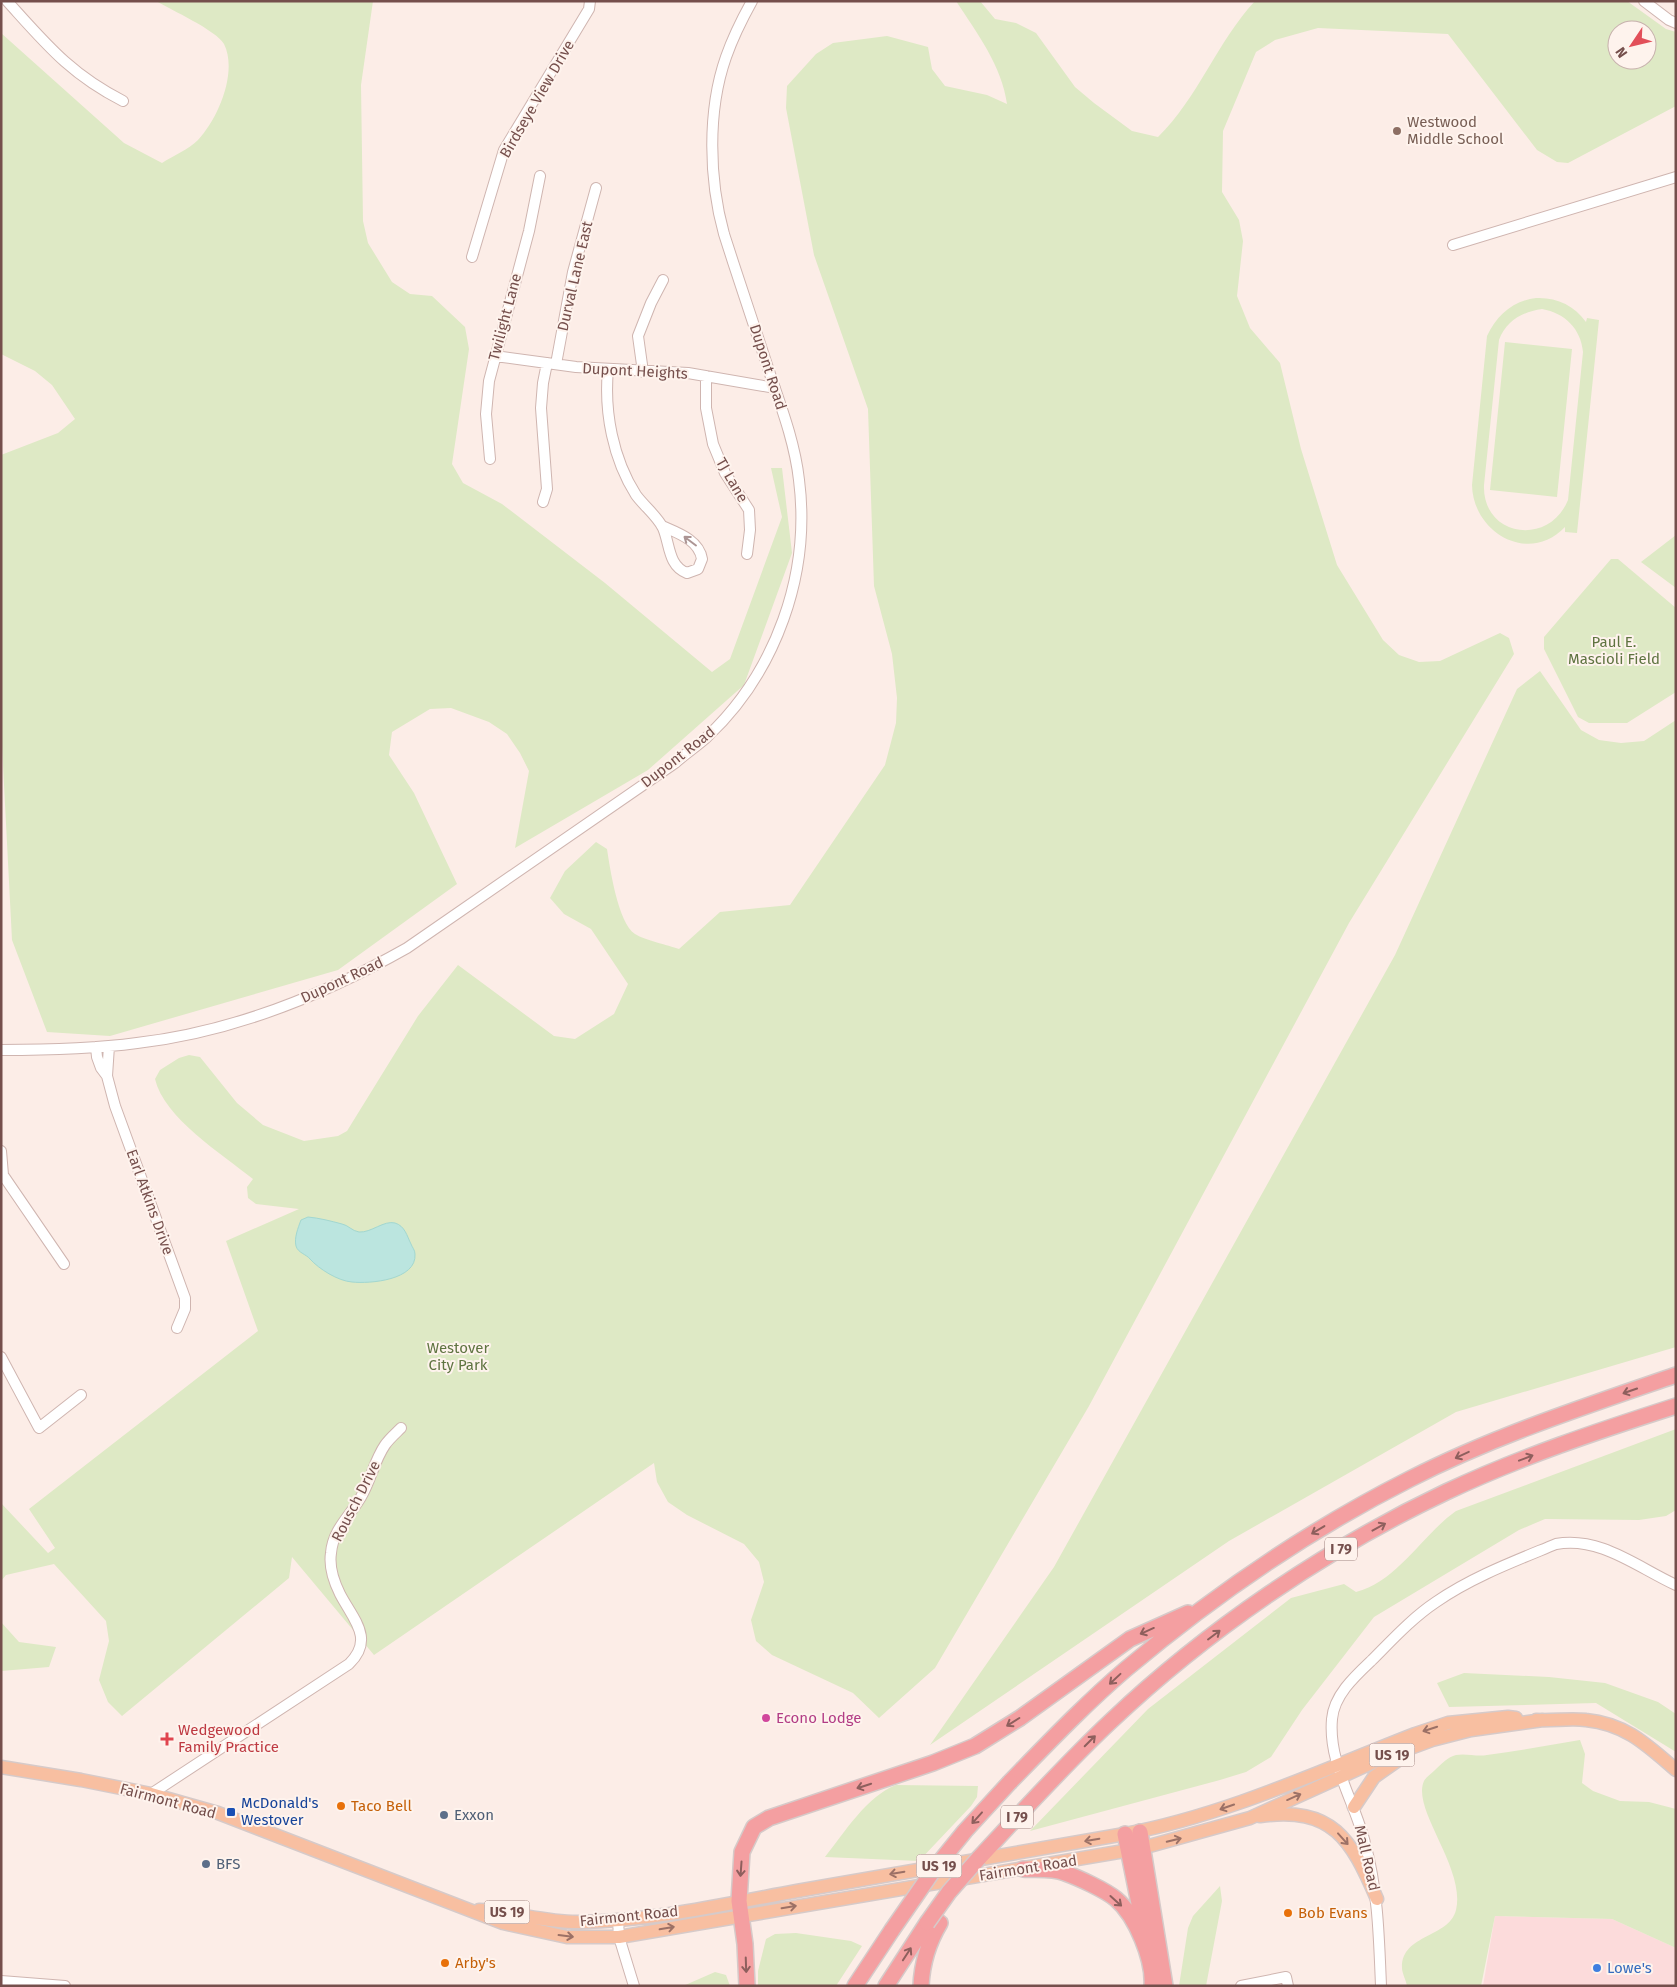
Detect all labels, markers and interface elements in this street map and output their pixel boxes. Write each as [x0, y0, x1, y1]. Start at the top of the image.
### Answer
north arrow [1607, 20, 1657, 70]
street label: Birdseye View Drive [496, 37, 578, 161]
text: N [1612, 43, 1631, 61]
place label: Westwood Middle School [1407, 113, 1504, 148]
marker: Westwood Middle School [1391, 125, 1403, 137]
street label: Durval Lane East [554, 219, 597, 333]
street label: Twilight Lane [485, 272, 525, 362]
street label: Dupont Road [746, 322, 790, 412]
street label: Dupont Heights [582, 359, 688, 383]
street label: TJ Lane [712, 454, 752, 506]
one-way arrow [683, 536, 697, 546]
park label: Paul E. Mascioli Field [1568, 633, 1660, 668]
street label: Dupont Road [637, 723, 719, 791]
street label: Dupont Road [298, 953, 386, 1007]
street label: Earl Atkins Drive [123, 1147, 177, 1257]
park label: Westover City Park [427, 1339, 490, 1374]
one-way arrow [1623, 1387, 1638, 1396]
one-way arrow [1455, 1451, 1470, 1460]
one-way arrow [1518, 1453, 1533, 1462]
street label: Rousch Drive [328, 1458, 384, 1544]
one-way arrow [1371, 1522, 1386, 1532]
one-way arrow [1311, 1526, 1325, 1536]
road number: I 79 [1325, 1538, 1357, 1560]
one-way arrow [1140, 1627, 1155, 1637]
one-way arrow [1207, 1630, 1220, 1641]
one-way arrow [1109, 1673, 1122, 1685]
place label: Econo Lodge [776, 1709, 861, 1727]
marker: Econo Lodge [760, 1712, 772, 1724]
one-way arrow [1006, 1718, 1020, 1728]
place label: Wedgewood Family Practice [178, 1721, 279, 1756]
one-way arrow [1422, 1725, 1438, 1734]
marker: Wedgewood Family Practice [160, 1732, 174, 1746]
one-way arrow [1084, 1735, 1097, 1747]
road number: US 19 [1370, 1744, 1414, 1766]
street label: Fairmont Road [118, 1779, 218, 1823]
one-way arrow [857, 1782, 872, 1791]
one-way arrow [1286, 1791, 1301, 1801]
place label: McDonald's Westover [241, 1794, 319, 1829]
place label: Taco Bell [351, 1797, 412, 1815]
marker: Taco Bell [335, 1800, 347, 1812]
one-way arrow [1220, 1803, 1235, 1812]
road number: I 79 [1001, 1805, 1033, 1828]
marker: McDonald's Westover [225, 1806, 237, 1818]
place label: Exxon [454, 1806, 494, 1824]
marker: Exxon [438, 1809, 450, 1821]
one-way arrow [971, 1812, 983, 1825]
street label: Mall Road [1351, 1823, 1383, 1893]
one-way arrow [1337, 1832, 1349, 1845]
one-way arrow [1084, 1835, 1100, 1845]
one-way arrow [1166, 1835, 1182, 1844]
street label: Fairmont Road [978, 1851, 1078, 1885]
road number: US 19 [916, 1854, 962, 1878]
place label: BFS [216, 1855, 240, 1873]
marker: BFS [200, 1858, 212, 1870]
one-way arrow [736, 1861, 746, 1877]
one-way arrow [889, 1869, 905, 1879]
one-way arrow [1110, 1896, 1123, 1907]
road number: US 19 [484, 1900, 530, 1924]
street label: Fairmont Road [579, 1902, 679, 1930]
one-way arrow [781, 1902, 797, 1912]
place label: Bob Evans [1298, 1904, 1368, 1922]
marker: Bob Evans [1282, 1907, 1294, 1919]
one-way arrow [659, 1923, 675, 1933]
one-way arrow [557, 1931, 573, 1941]
one-way arrow [902, 1948, 912, 1962]
place label: Arby's [455, 1954, 496, 1972]
one-way arrow [741, 1956, 751, 1972]
marker: Arby's [439, 1957, 451, 1969]
place label: Lowe's [1607, 1959, 1652, 1977]
marker: Lowe's [1591, 1962, 1603, 1974]

